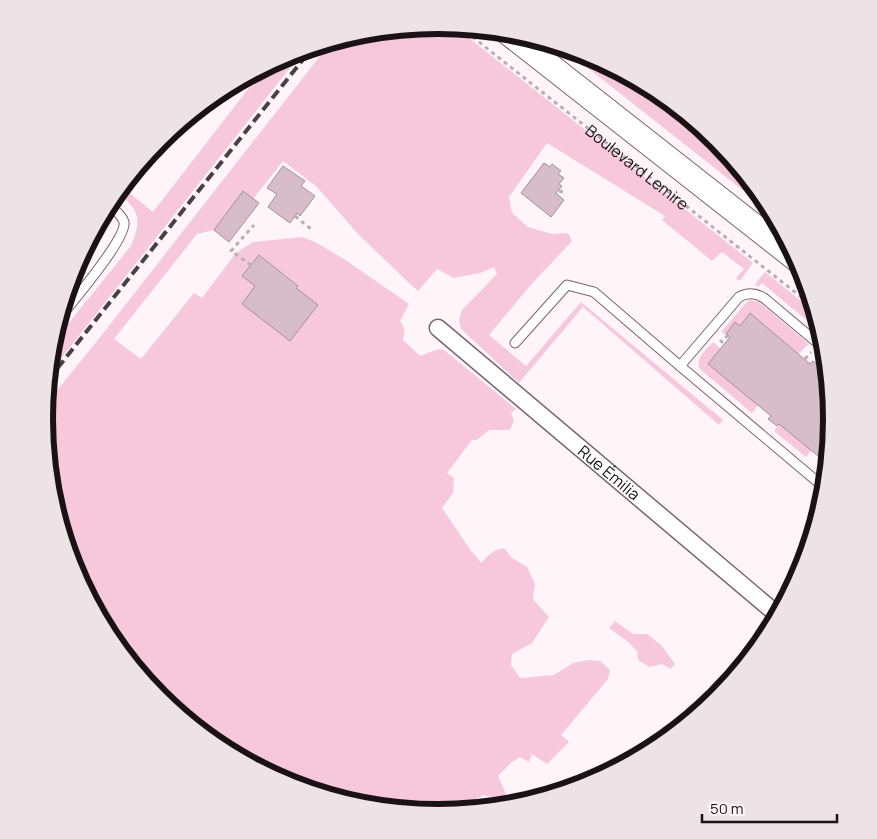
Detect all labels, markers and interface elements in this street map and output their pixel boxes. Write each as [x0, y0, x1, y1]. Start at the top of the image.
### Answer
street label: Boulevard Lemire [581, 120, 693, 215]
street label: Rue Émilia [573, 440, 645, 505]
scale bar [702, 792, 837, 824]
text: 50 m [710, 798, 744, 819]

